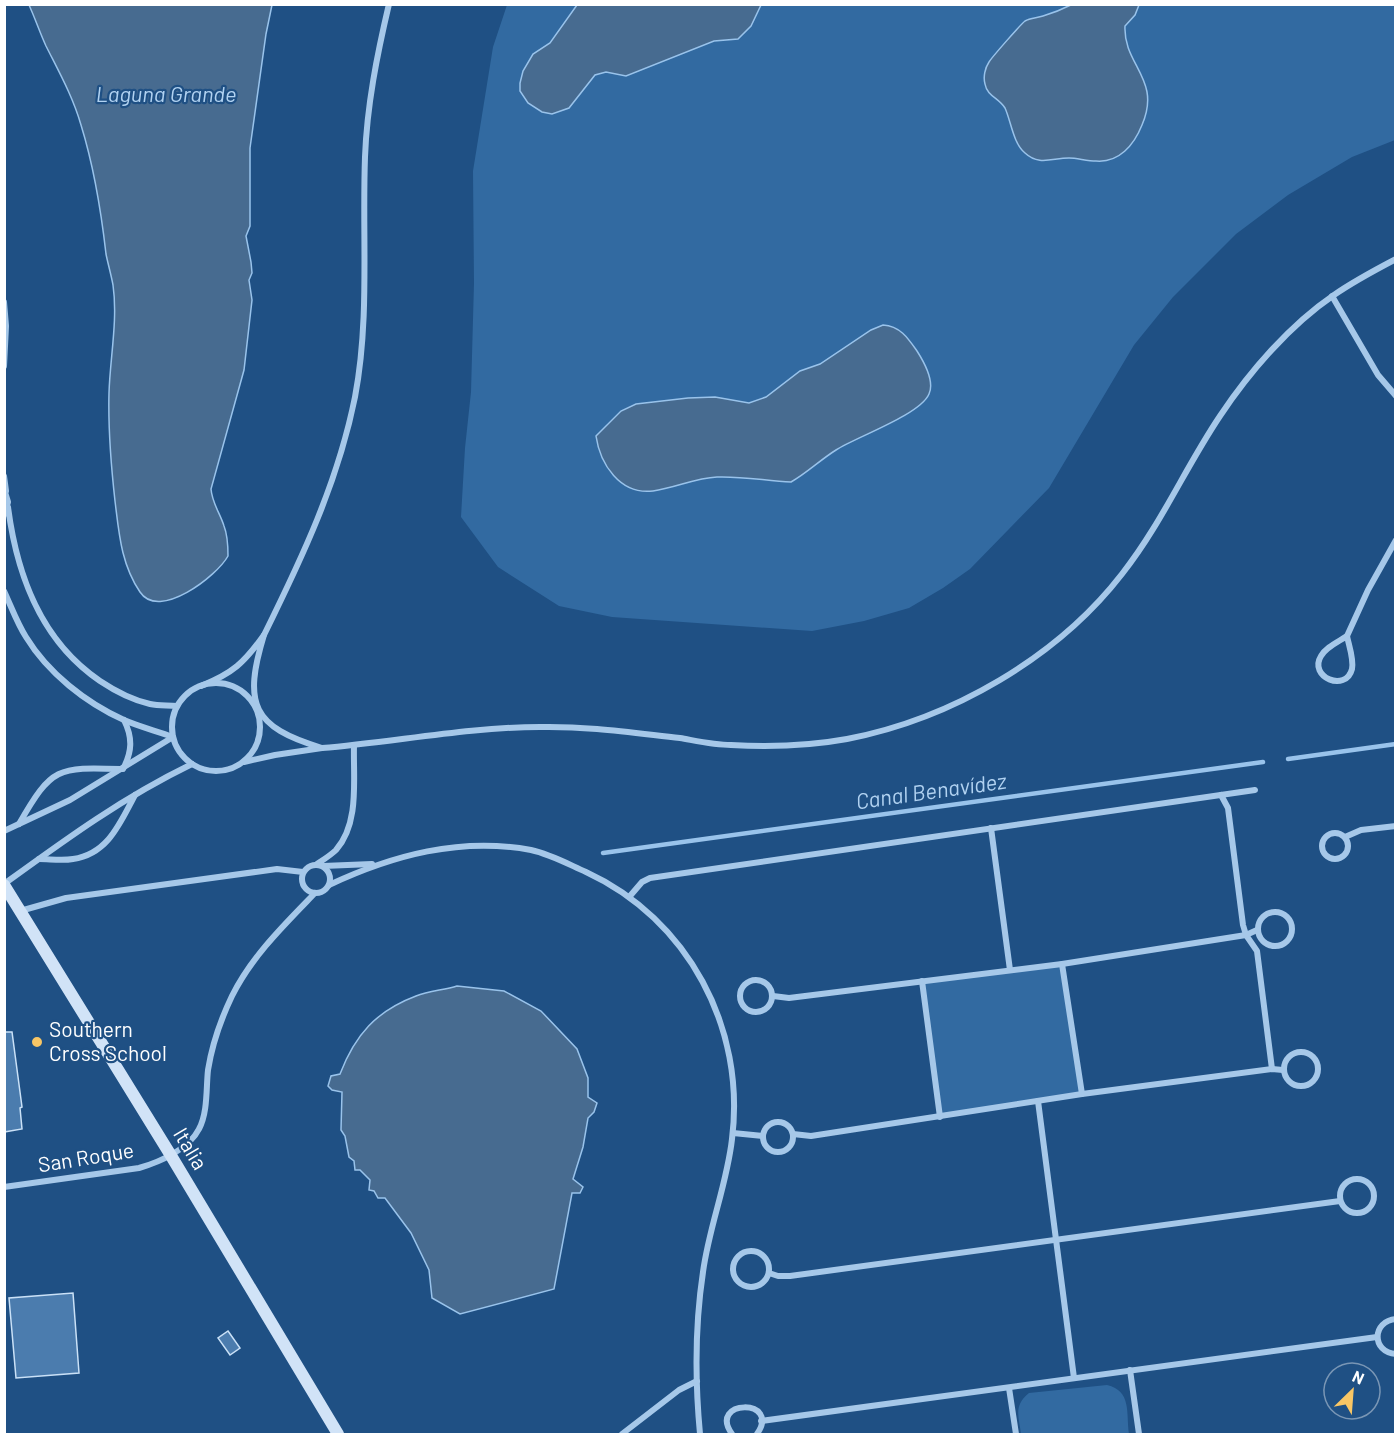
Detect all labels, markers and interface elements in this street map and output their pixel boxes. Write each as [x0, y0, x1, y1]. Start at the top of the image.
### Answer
water label: Laguna Grande [96, 80, 236, 106]
water label: Canal Benavídez [854, 767, 1008, 813]
place label: Southern Cross School [49, 1016, 167, 1065]
marker: Southern Cross School [30, 1035, 44, 1049]
street label: Italia [169, 1123, 214, 1174]
street label: San Roque [36, 1137, 136, 1176]
north arrow [1322, 1361, 1382, 1421]
text: N [1350, 1366, 1367, 1388]

